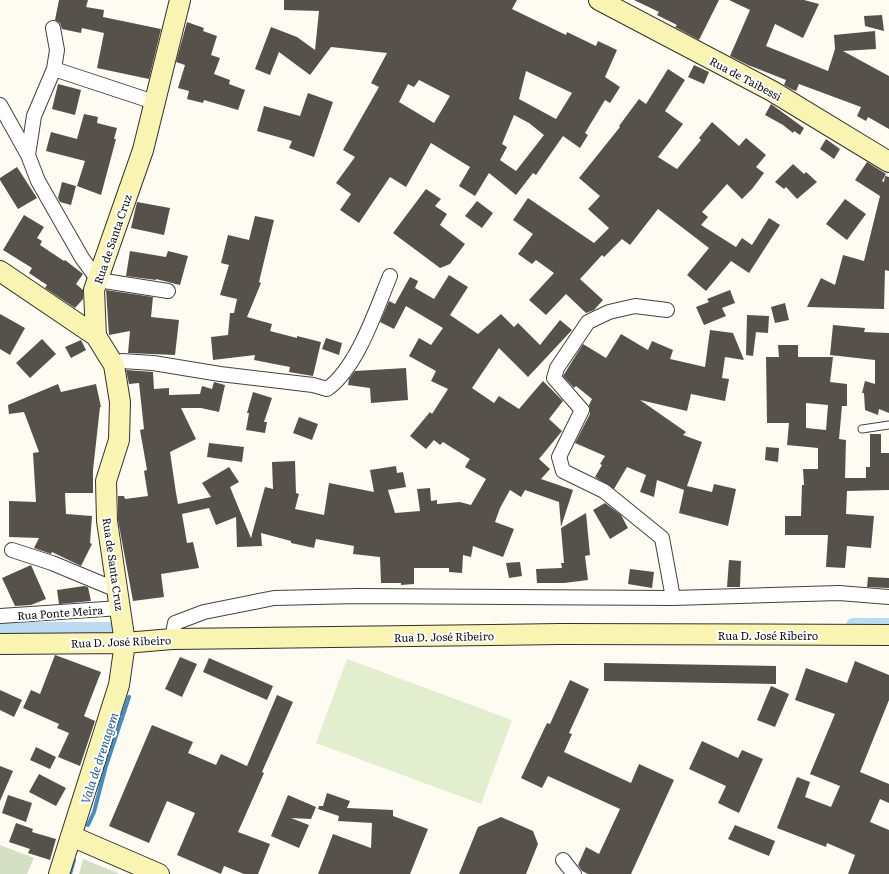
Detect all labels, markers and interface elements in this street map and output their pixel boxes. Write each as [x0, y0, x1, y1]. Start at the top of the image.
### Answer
street label: Rua de Taibessi [707, 52, 785, 104]
street label: Rua de Santa Cruz [89, 191, 135, 286]
street label: Rua de Santa Cruz [100, 516, 129, 612]
street label: Rua Ponte Meira [16, 601, 104, 623]
street label: Rua D. José Ribeiro [394, 627, 494, 645]
street label: Rua D. José Ribeiro [718, 627, 818, 643]
street label: Rua D. José Ribeiro [71, 631, 171, 651]
water label: Vala de drenagem [76, 709, 122, 806]

